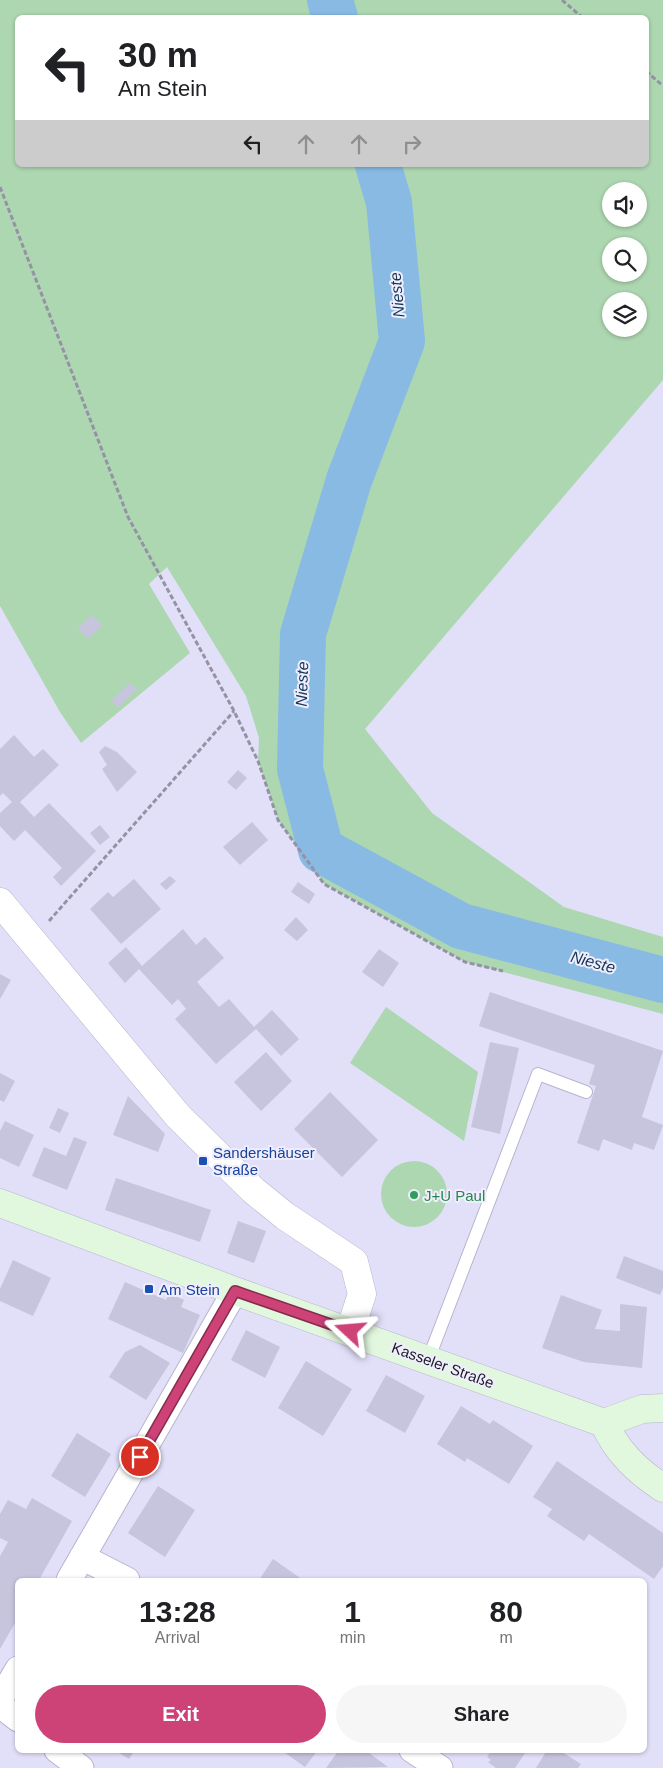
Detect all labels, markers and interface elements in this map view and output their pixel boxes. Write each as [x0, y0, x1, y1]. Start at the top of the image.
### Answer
icon: left [35, 35, 100, 100]
text: 30 m [118, 35, 198, 74]
text: Am Stein [118, 76, 207, 101]
icon: left [239, 130, 267, 158]
icon: ahead [292, 130, 320, 158]
icon: ahead [345, 130, 373, 158]
icon: right [398, 130, 426, 158]
map controls [602, 182, 647, 337]
button: sound [602, 182, 647, 227]
button: search [602, 237, 647, 282]
water label: Nieste [387, 272, 407, 318]
button: layers [602, 292, 647, 337]
water label: Nieste [293, 661, 311, 707]
water label: Nieste [569, 948, 617, 976]
place label: Sandershäuser Straße [213, 1144, 315, 1178]
marker: Sandershäuser Straße [197, 1155, 209, 1167]
place label: J+U Paul [424, 1187, 485, 1204]
marker: J+U Paul [408, 1189, 420, 1201]
place label: Am Stein [159, 1281, 220, 1298]
marker: Am Stein [143, 1283, 155, 1295]
position arrow [323, 1304, 375, 1356]
street label: Kasseler Straße [390, 1339, 496, 1391]
pin [119, 1436, 161, 1478]
icon: arrive [126, 1443, 154, 1471]
text: 13:28 [139, 1595, 216, 1628]
text: 1 [344, 1595, 361, 1628]
text: 80 [490, 1595, 523, 1628]
text: Arrival [155, 1629, 200, 1646]
text: min [340, 1629, 366, 1646]
text: m [500, 1629, 513, 1646]
button: Exit [35, 1685, 326, 1743]
button: Share [336, 1685, 627, 1743]

